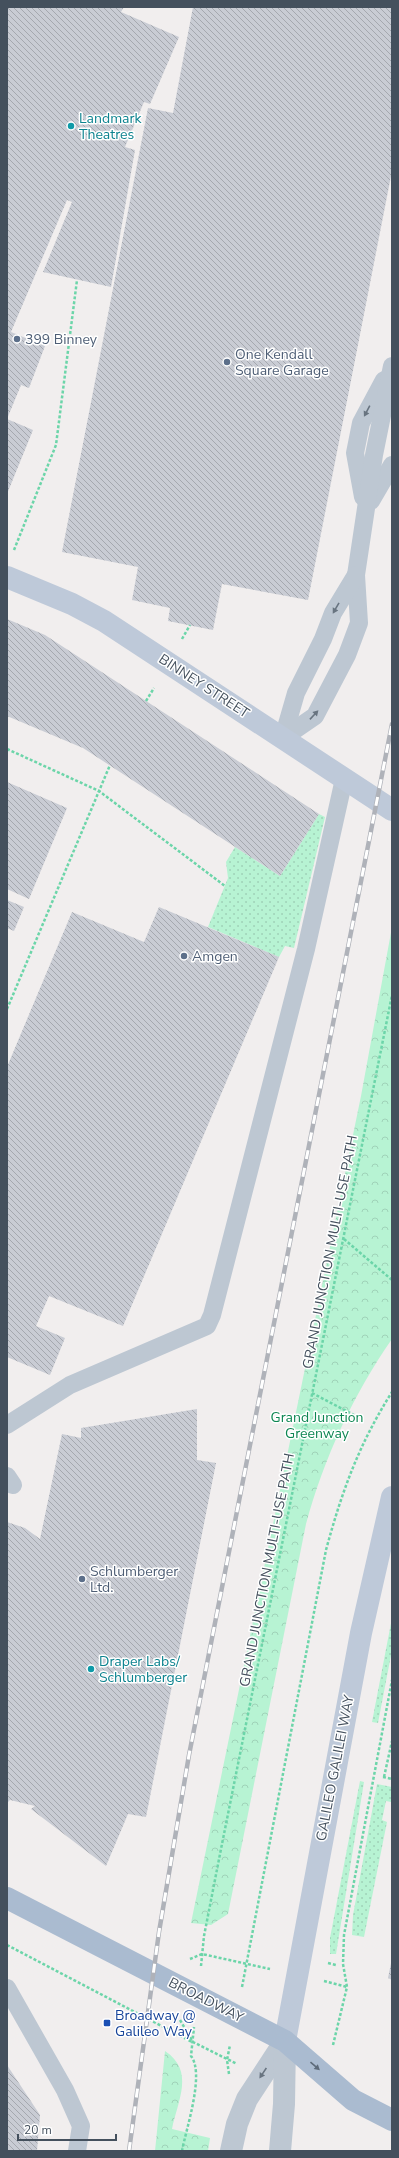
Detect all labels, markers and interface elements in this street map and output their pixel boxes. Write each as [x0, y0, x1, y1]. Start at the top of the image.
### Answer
place label: Landmark Theatres [79, 109, 143, 144]
marker: Landmark Theatres [66, 121, 76, 131]
place label: 399 Binney [25, 330, 98, 349]
marker: 399 Binney [12, 334, 22, 344]
place label: One Kendall Square Garage [235, 345, 329, 380]
marker: One Kendall Square Garage [222, 357, 232, 367]
one-way arrow [364, 405, 370, 417]
one-way arrow [332, 603, 339, 614]
street label: BINNEY STREET [155, 650, 253, 723]
one-way arrow [309, 710, 318, 720]
place label: Amgen [192, 947, 238, 966]
marker: Amgen [179, 951, 189, 961]
street label: GRAND JUNCTION MULTI-USE PATH [298, 1134, 362, 1370]
park label: Grand Junction Greenway [271, 1408, 363, 1443]
street label: GRAND JUNCTION MULTI-USE PATH [235, 1452, 299, 1688]
place label: Schlumberger Ltd. [90, 1562, 178, 1597]
marker: Schlumberger Ltd. [77, 1574, 87, 1584]
place label: Draper Labs/ Schlumberger [99, 1652, 187, 1687]
marker: Draper Labs/ Schlumberger [86, 1664, 96, 1674]
street label: GALILEO GALILEI WAY [312, 1693, 359, 1843]
street label: BROADWAY [165, 1973, 247, 2027]
place label: Broadway @ Galileo Way [115, 2006, 196, 2041]
marker: Broadway @ Galileo Way [102, 2018, 112, 2028]
one-way arrow [310, 2061, 319, 2070]
one-way arrow [259, 2068, 267, 2078]
scale bar [18, 2116, 116, 2142]
text: 20 m [24, 2122, 52, 2138]

